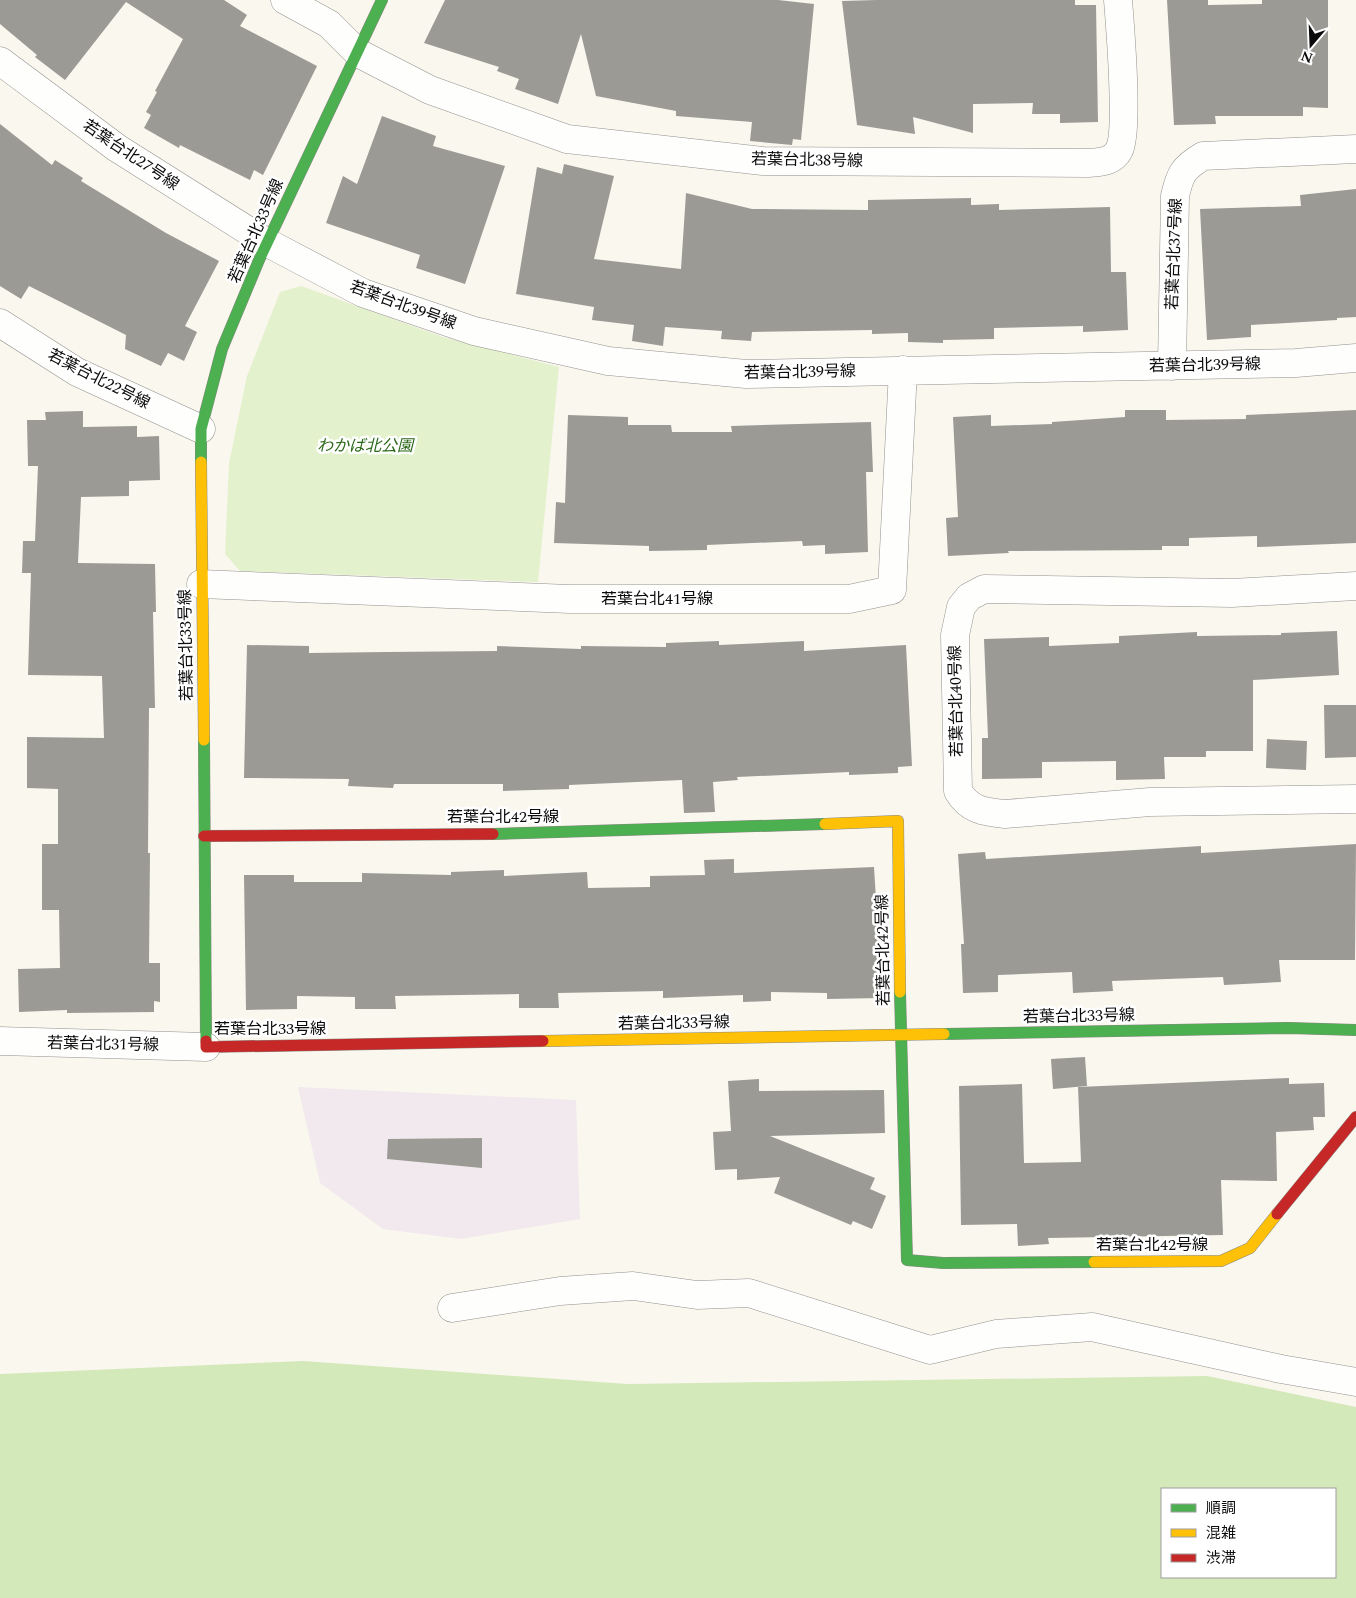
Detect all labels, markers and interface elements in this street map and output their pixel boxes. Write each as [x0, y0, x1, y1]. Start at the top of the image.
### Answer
north arrow [1286, 20, 1336, 70]
text: N [1298, 45, 1316, 69]
street label: 若葉台北27号線 [78, 114, 184, 196]
street label: 若葉台北38号線 [751, 147, 863, 173]
street label: 若葉台北33号線 [222, 175, 290, 287]
street label: 若葉台北37号線 [1160, 198, 1188, 310]
street label: 若葉台北39号線 [346, 275, 460, 335]
street label: 若葉台北22号線 [44, 343, 154, 415]
street label: 若葉台北39号線 [1149, 352, 1261, 378]
street label: 若葉台北39号線 [744, 359, 856, 385]
park label: わかば北公園 [317, 434, 415, 458]
street label: 若葉台北41号線 [601, 587, 713, 611]
street label: 若葉台北33号線 [173, 589, 199, 701]
street label: 若葉台北40号線 [943, 645, 969, 757]
street label: 若葉台北42号線 [447, 805, 559, 829]
street label: 若葉台北42号線 [870, 894, 896, 1006]
street label: 若葉台北33号線 [1023, 1003, 1135, 1029]
street label: 若葉台北33号線 [618, 1010, 730, 1036]
street label: 若葉台北33号線 [214, 1017, 326, 1041]
street label: 若葉台北31号線 [47, 1031, 159, 1057]
street label: 若葉台北42号線 [1096, 1233, 1208, 1257]
legend [1161, 1488, 1336, 1578]
text: 順調 [1206, 1497, 1236, 1520]
text: 混雑 [1206, 1522, 1236, 1545]
text: 渋滞 [1206, 1547, 1236, 1570]

